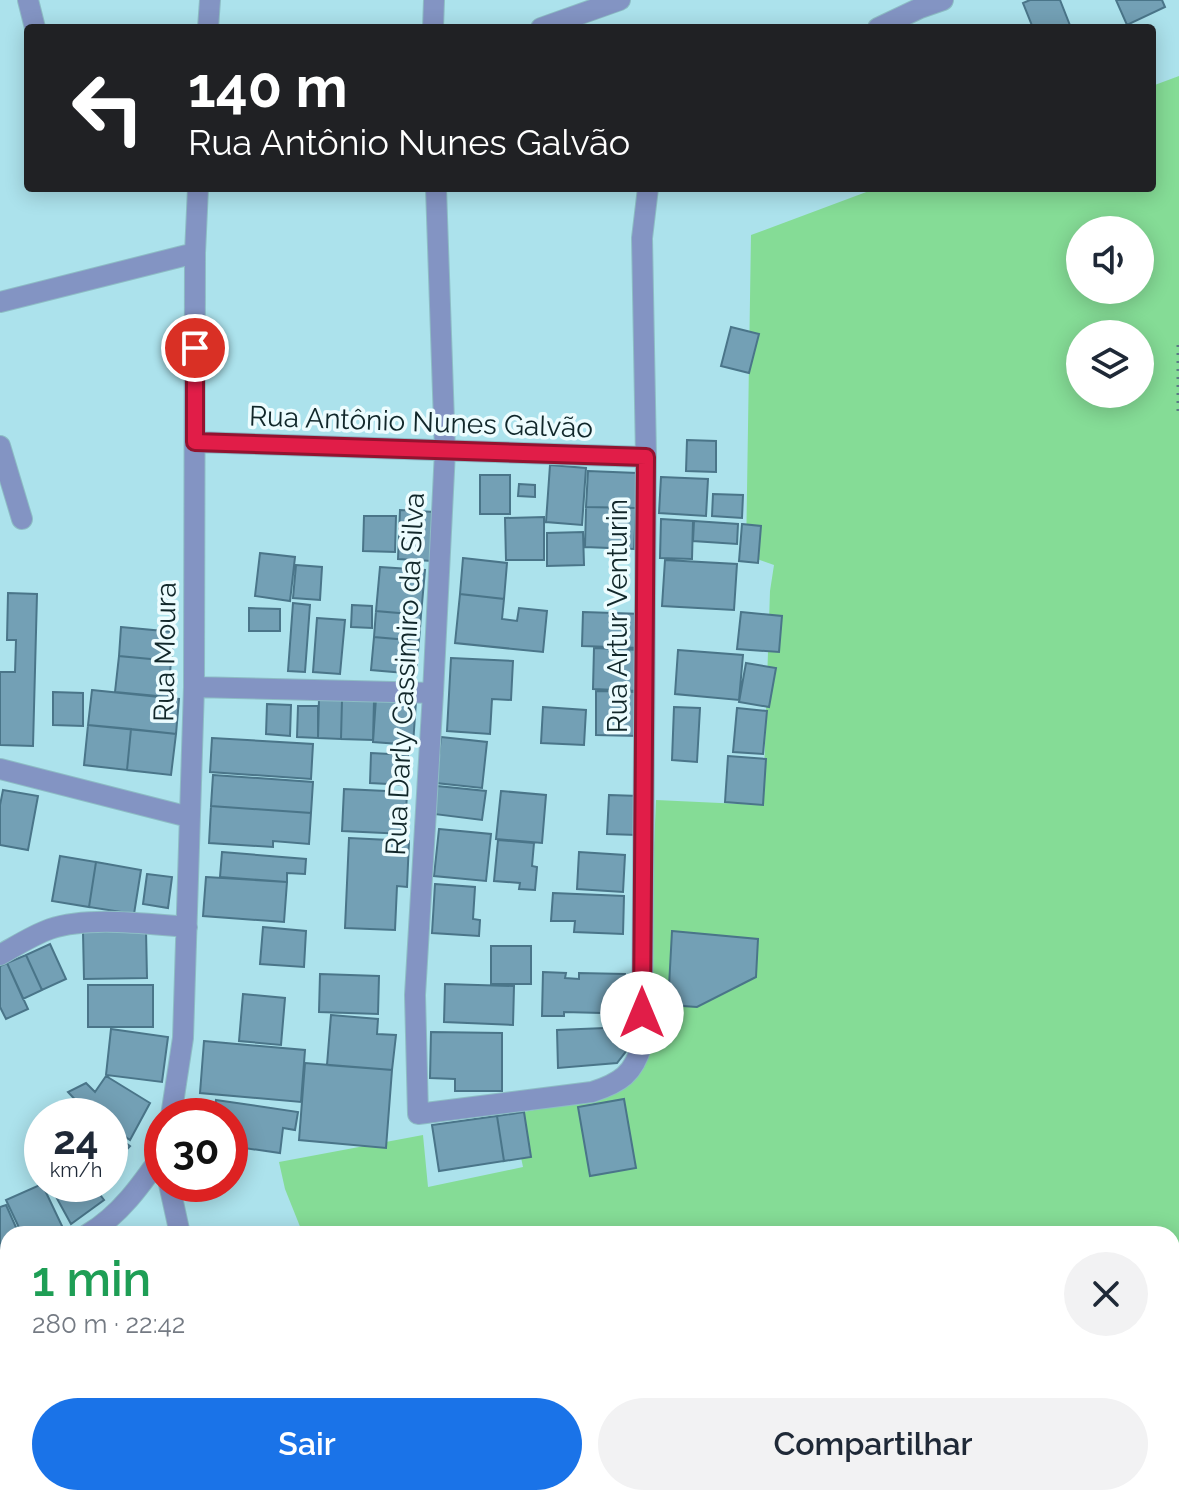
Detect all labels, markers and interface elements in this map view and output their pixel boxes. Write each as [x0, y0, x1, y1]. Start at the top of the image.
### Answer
text: 140 m [188, 54, 348, 120]
icon: left [56, 56, 160, 160]
text: Rua Antônio Nunes Galvão [188, 121, 630, 163]
map controls [1066, 216, 1154, 408]
button: sound [1066, 216, 1154, 304]
pin [161, 314, 229, 382]
button: layers [1066, 320, 1154, 408]
icon: arrive [173, 326, 217, 370]
street label: Rua Antônio Nunes Galvão [249, 400, 593, 444]
street label: Rua Darly Cassimiro da Silva [379, 492, 431, 856]
street label: Rua Artur Venturin [601, 499, 634, 733]
street label: Rua Moura [147, 582, 183, 722]
position arrow [600, 971, 684, 1055]
speed limit sign: 30 [144, 1098, 248, 1202]
text: 24 [53, 1116, 99, 1163]
text: km/h [50, 1158, 102, 1182]
text: 1 min [32, 1251, 151, 1307]
button: close [1064, 1252, 1148, 1336]
text: 280 m · 22:42 [32, 1309, 185, 1339]
button: Sair [32, 1398, 582, 1490]
button: Compartilhar [598, 1398, 1148, 1490]

